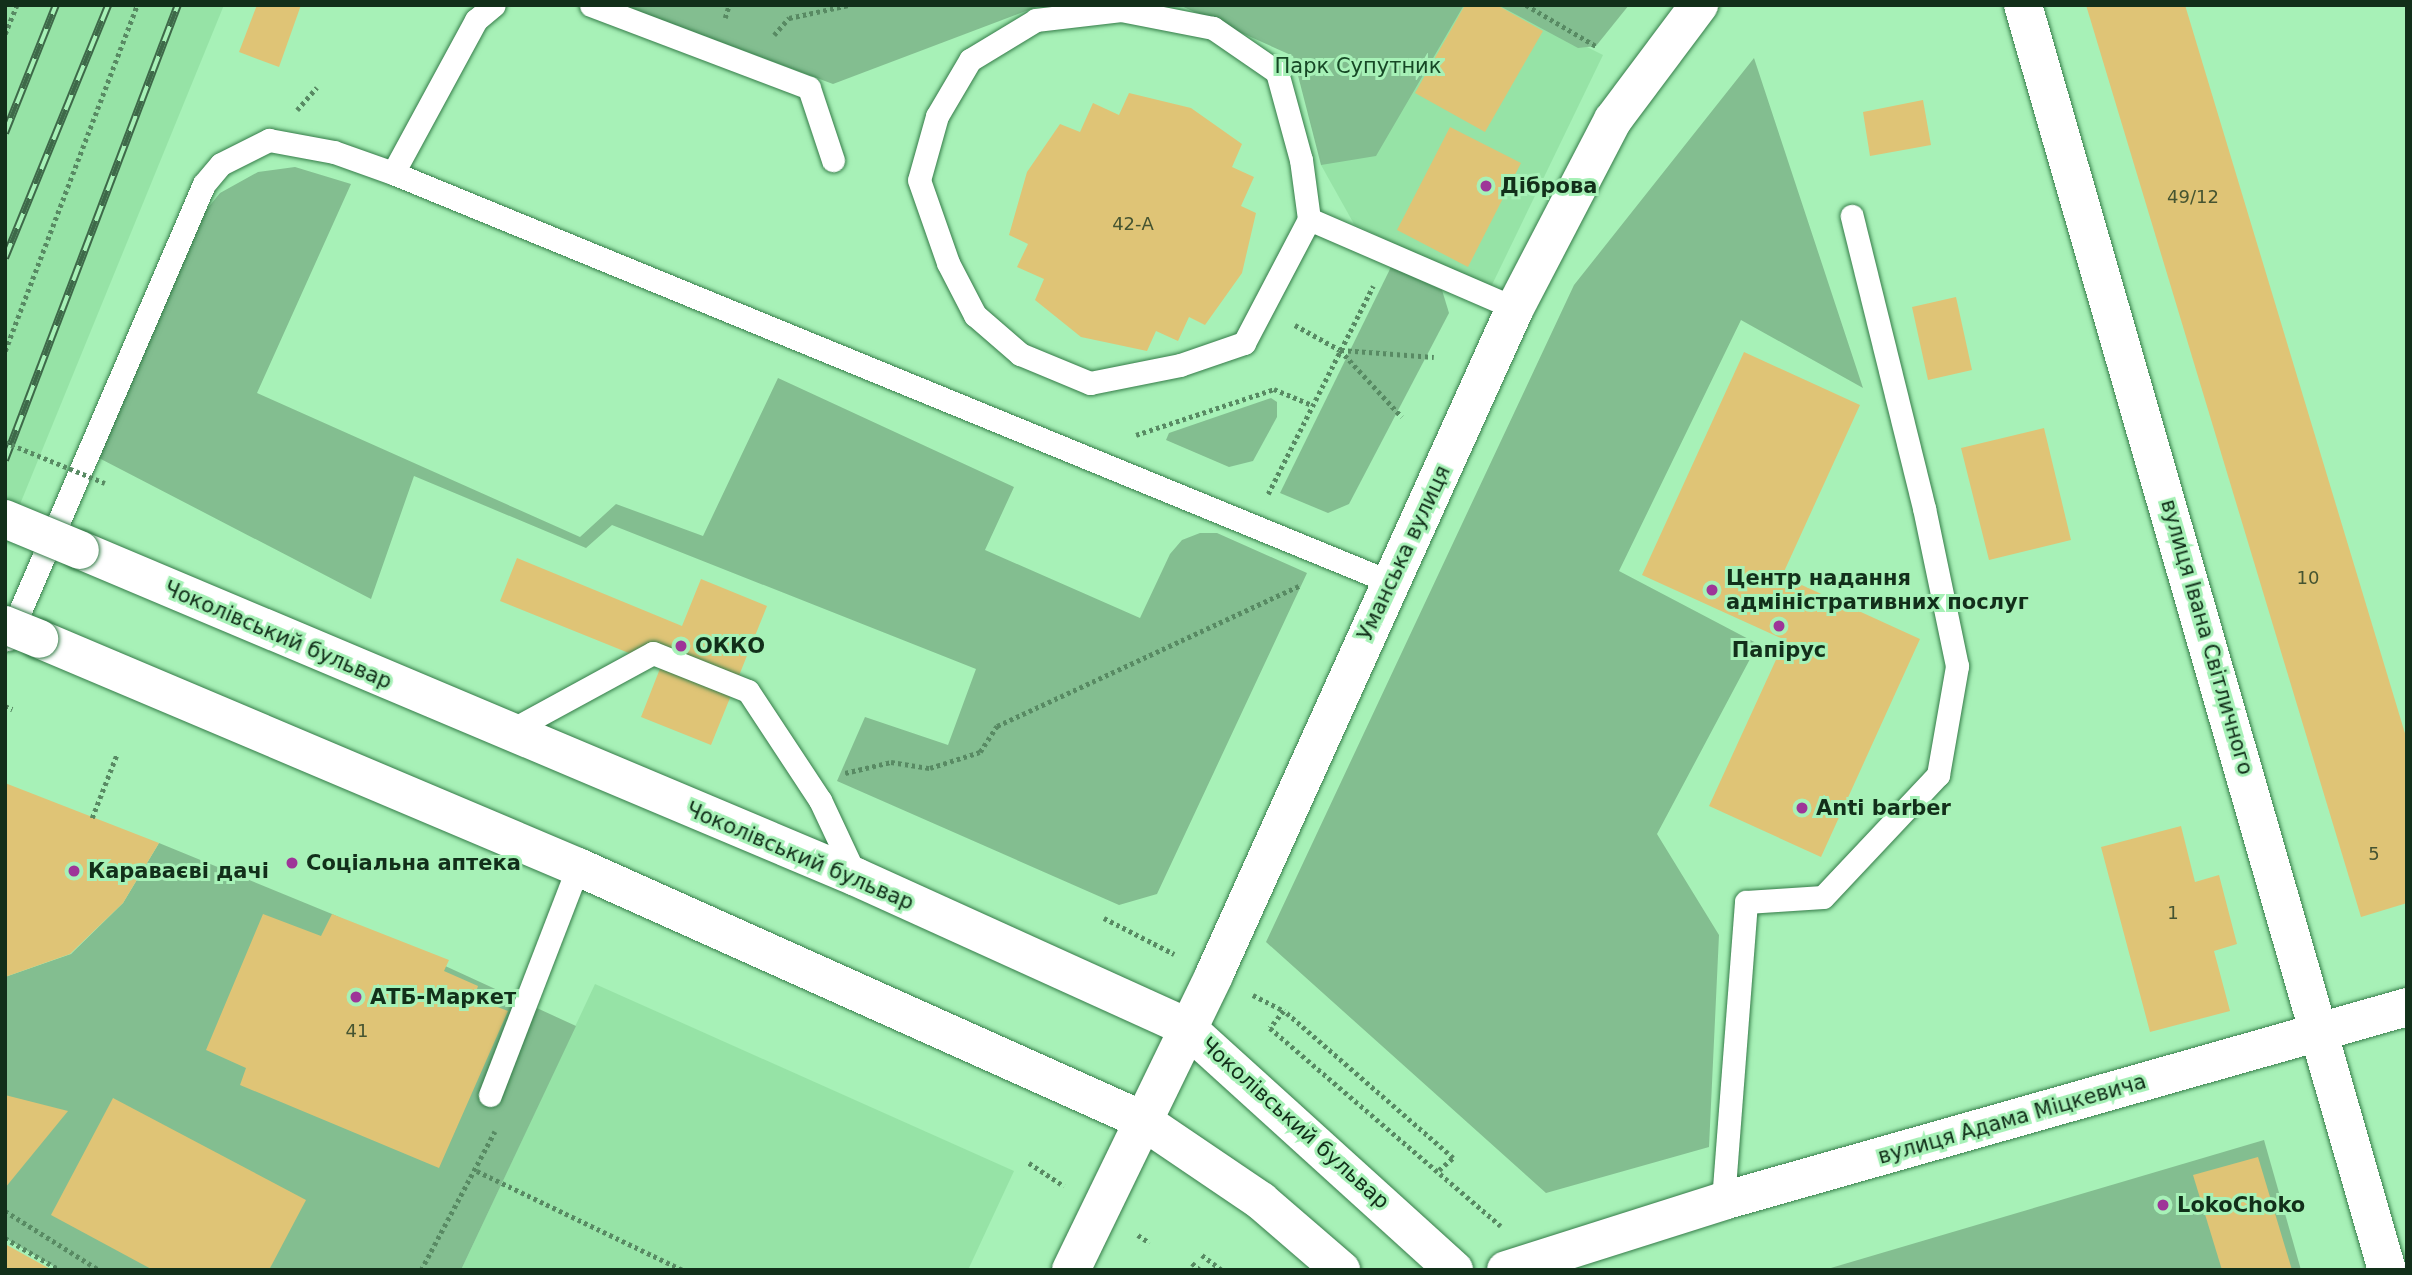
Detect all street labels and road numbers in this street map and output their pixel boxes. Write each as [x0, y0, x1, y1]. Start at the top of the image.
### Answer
street label: Уманська вулиця [1352, 461, 1456, 645]
street label: вулиця Івана Світличного [2156, 496, 2258, 778]
street label: Чоколівський бульвар [160, 576, 396, 694]
street label: Чоколівський бульвар [682, 797, 918, 915]
street label: Чоколівський бульвар [1196, 1032, 1394, 1214]
street label: вулиця Адама Міцкевича [1875, 1069, 2149, 1169]

